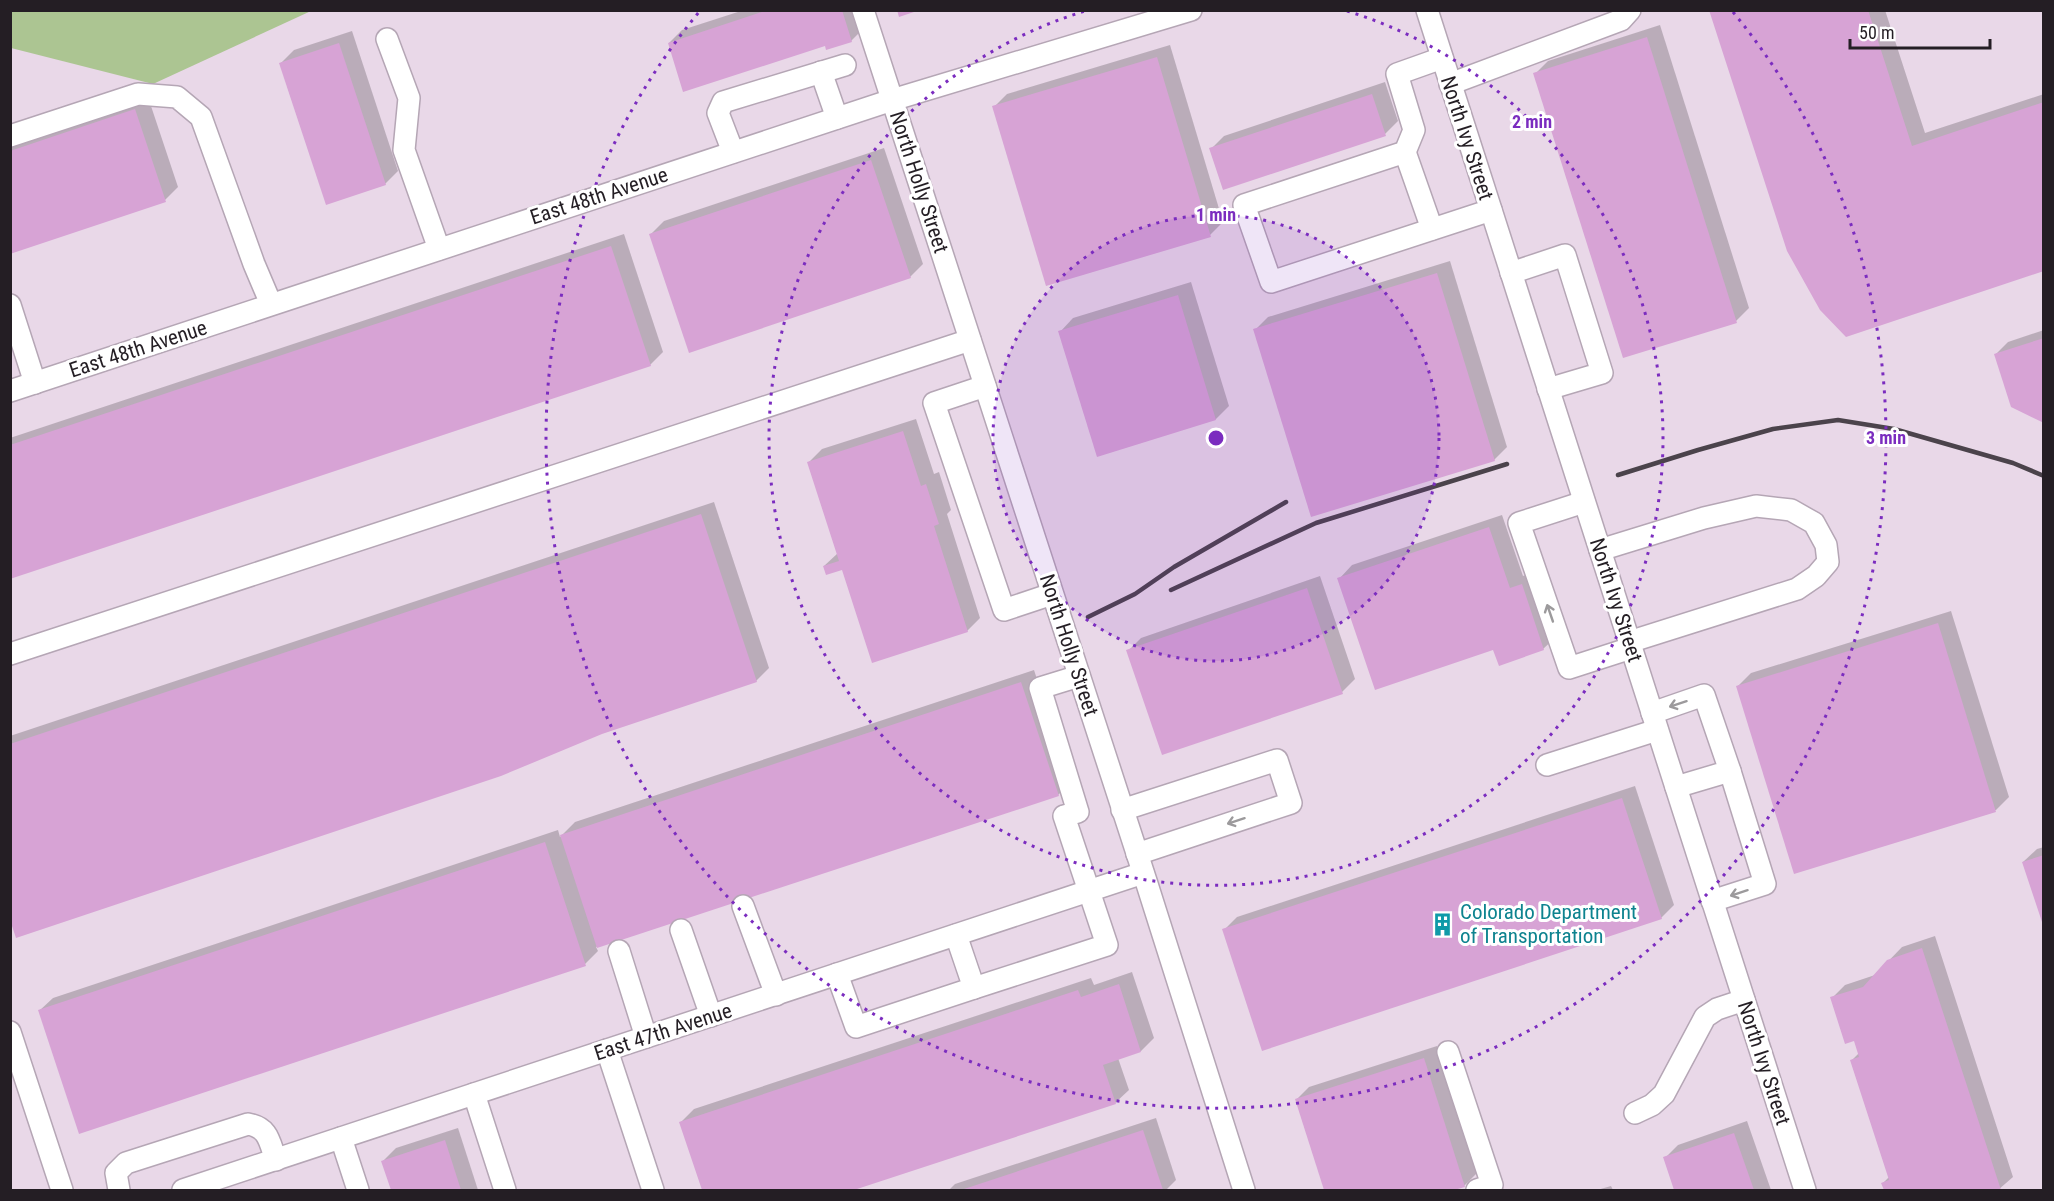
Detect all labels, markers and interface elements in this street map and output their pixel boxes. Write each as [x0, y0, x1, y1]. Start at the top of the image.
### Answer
scale bar [1850, 12, 1990, 50]
text: 50 m [1859, 22, 1894, 43]
street label: North Ivy Street [1436, 73, 1498, 203]
street label: North Holly Street [885, 108, 953, 256]
text: 2 min [1512, 111, 1552, 132]
street label: East 48th Avenue [527, 162, 671, 230]
text: 1 min [1196, 204, 1236, 225]
street label: East 48th Avenue [66, 315, 210, 383]
text: 3 min [1866, 427, 1906, 448]
centre of rings [1206, 428, 1226, 448]
street label: North Ivy Street [1585, 535, 1647, 665]
street label: North Holly Street [1035, 571, 1103, 719]
one-way arrow [1543, 604, 1554, 622]
one-way arrow [1669, 699, 1688, 710]
one-way arrow [1227, 816, 1246, 827]
one-way arrow [1730, 888, 1749, 899]
place label: Colorado Department of Transportation [1460, 900, 1637, 948]
building icon: Colorado Department of Transportation [1429, 911, 1455, 937]
street label: East 47th Avenue [591, 998, 735, 1066]
street label: North Ivy Street [1733, 998, 1795, 1128]

